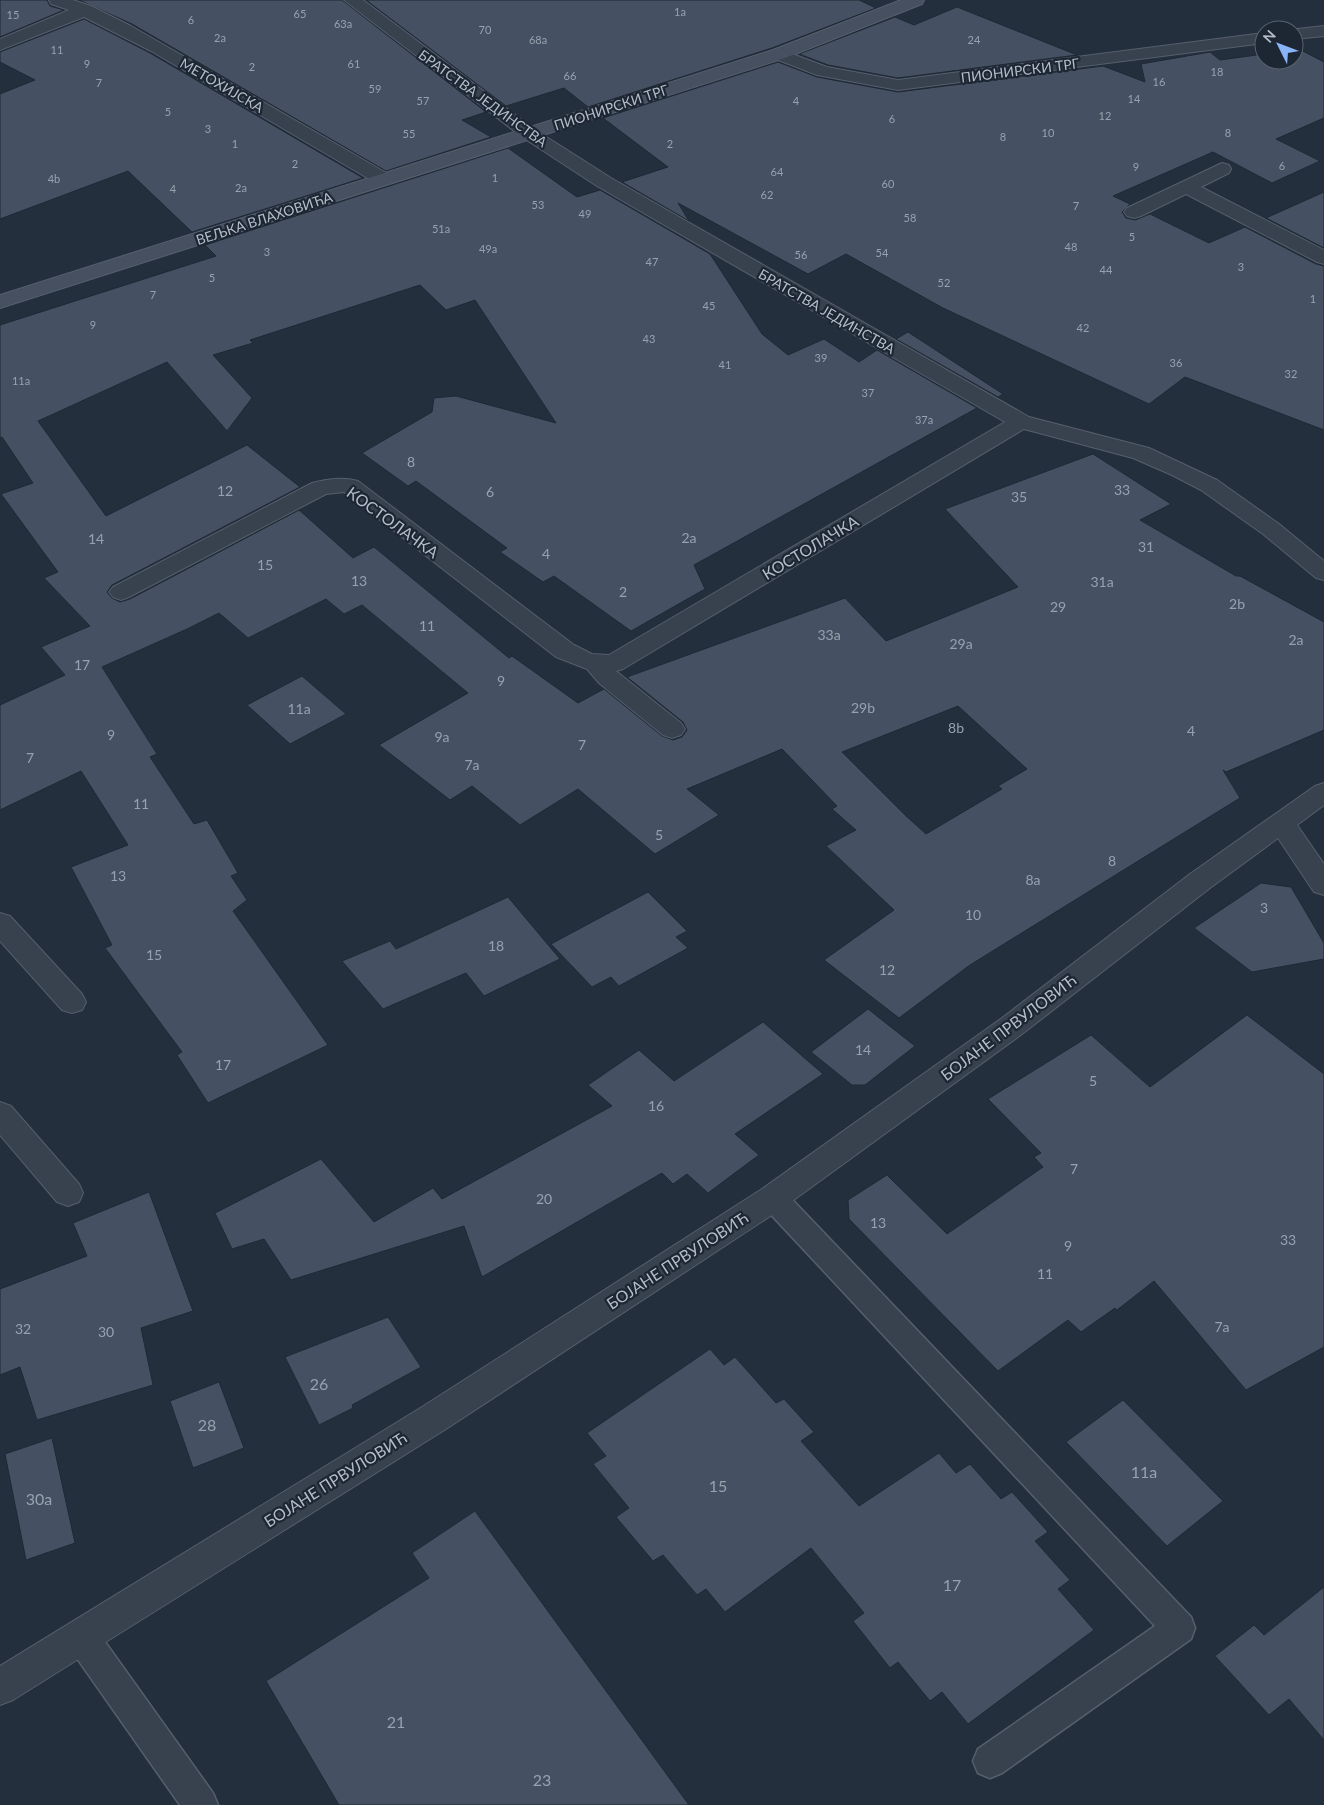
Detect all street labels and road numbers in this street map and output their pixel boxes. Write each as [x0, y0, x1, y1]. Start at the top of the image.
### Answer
street label: БРАТСТВА ЈЕДИНСТВА [415, 46, 551, 151]
street label: МЕТОХИЈСКА [177, 54, 267, 116]
street label: ПИОНИРСКИ ТРГ [960, 54, 1081, 86]
street label: ПИОНИРСКИ ТРГ [552, 80, 671, 134]
street label: ВЕЉКА ВЛАХОВИЋА [194, 188, 335, 248]
street label: БРАТСТВА ЈЕДИНСТВА [756, 265, 899, 357]
street label: КОСТОЛАЧКА [343, 482, 443, 562]
street label: КОСТОЛАЧКА [758, 511, 862, 583]
street label: БОЈАНЕ ПРВУЛОВИЋ [937, 970, 1079, 1084]
street label: БОЈАНЕ ПРВУЛОВИЋ [603, 1207, 751, 1313]
street label: БОЈАНЕ ПРВУЛОВИЋ [260, 1427, 410, 1531]

